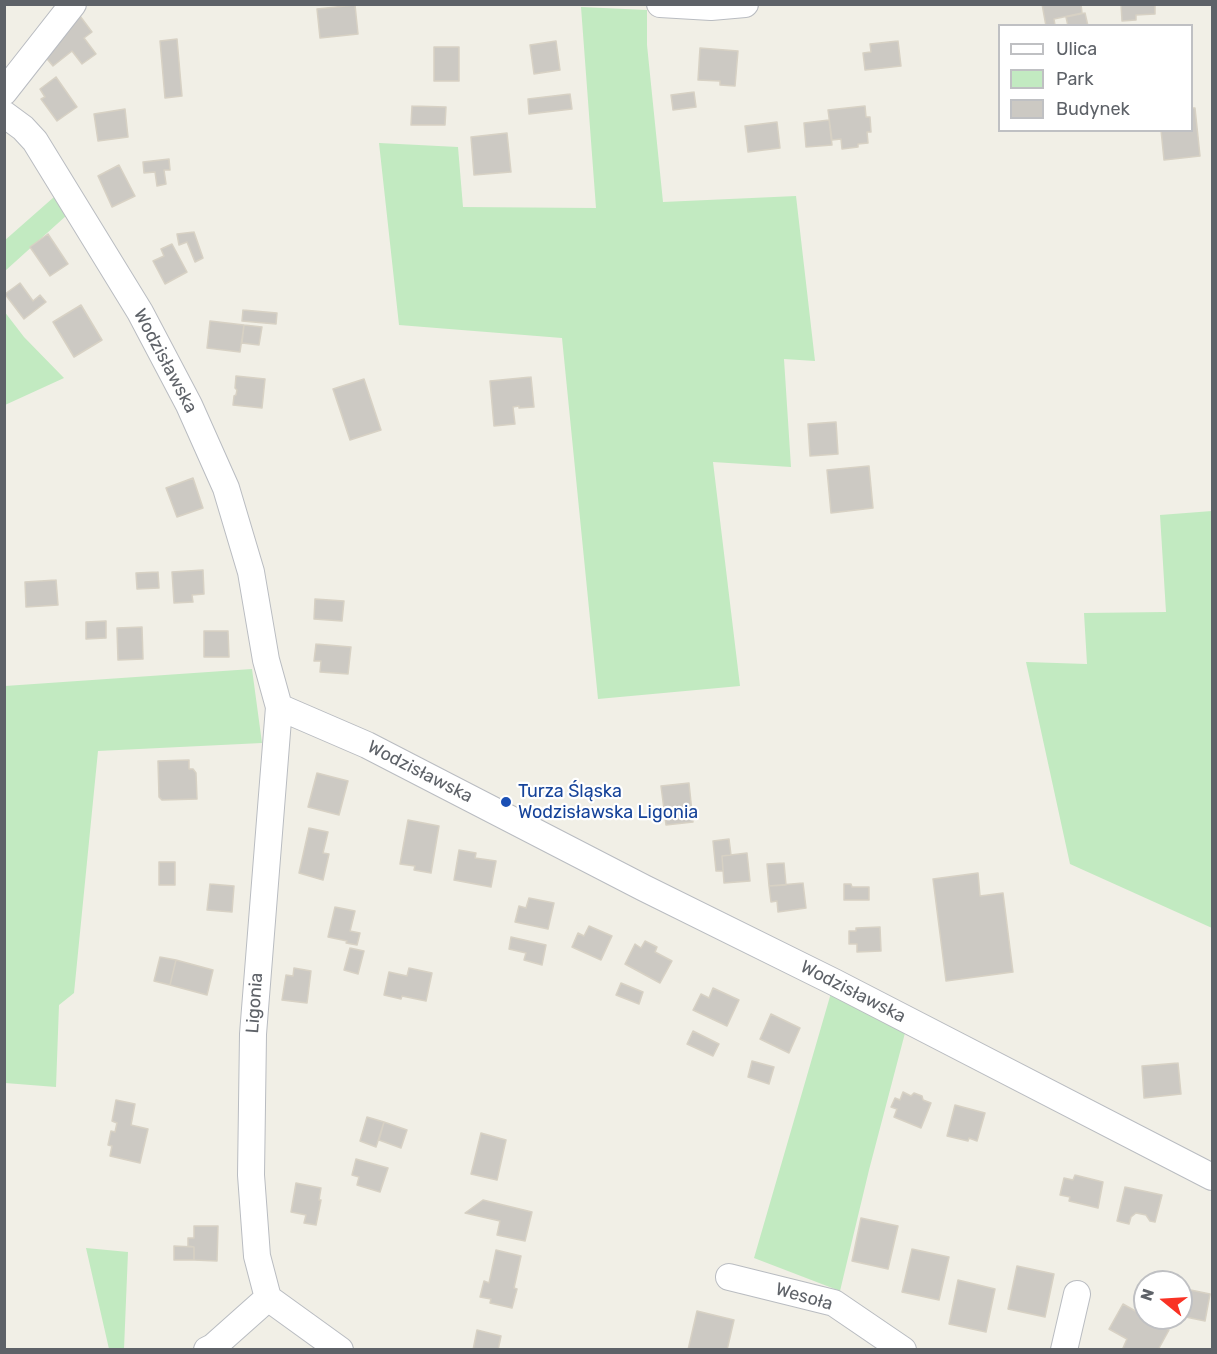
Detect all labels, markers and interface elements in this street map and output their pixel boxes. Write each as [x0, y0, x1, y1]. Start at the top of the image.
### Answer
legend [998, 24, 1193, 132]
text: Ulica [1056, 38, 1097, 60]
text: Park [1056, 68, 1093, 90]
text: Budynek [1056, 98, 1130, 120]
street label: Wodzisławska [128, 305, 202, 417]
street label: Wodzisławska [364, 736, 476, 808]
place label: Turza Śląska Wodzisławska Ligonia [518, 781, 698, 824]
marker: Turza Śląska Wodzisławska Ligonia [499, 795, 513, 809]
street label: Wodzisławska [797, 956, 909, 1028]
street label: Ligonia [242, 972, 268, 1034]
north arrow [1133, 1270, 1193, 1330]
street label: Wesoła [773, 1279, 835, 1315]
text: N [1136, 1286, 1158, 1303]

